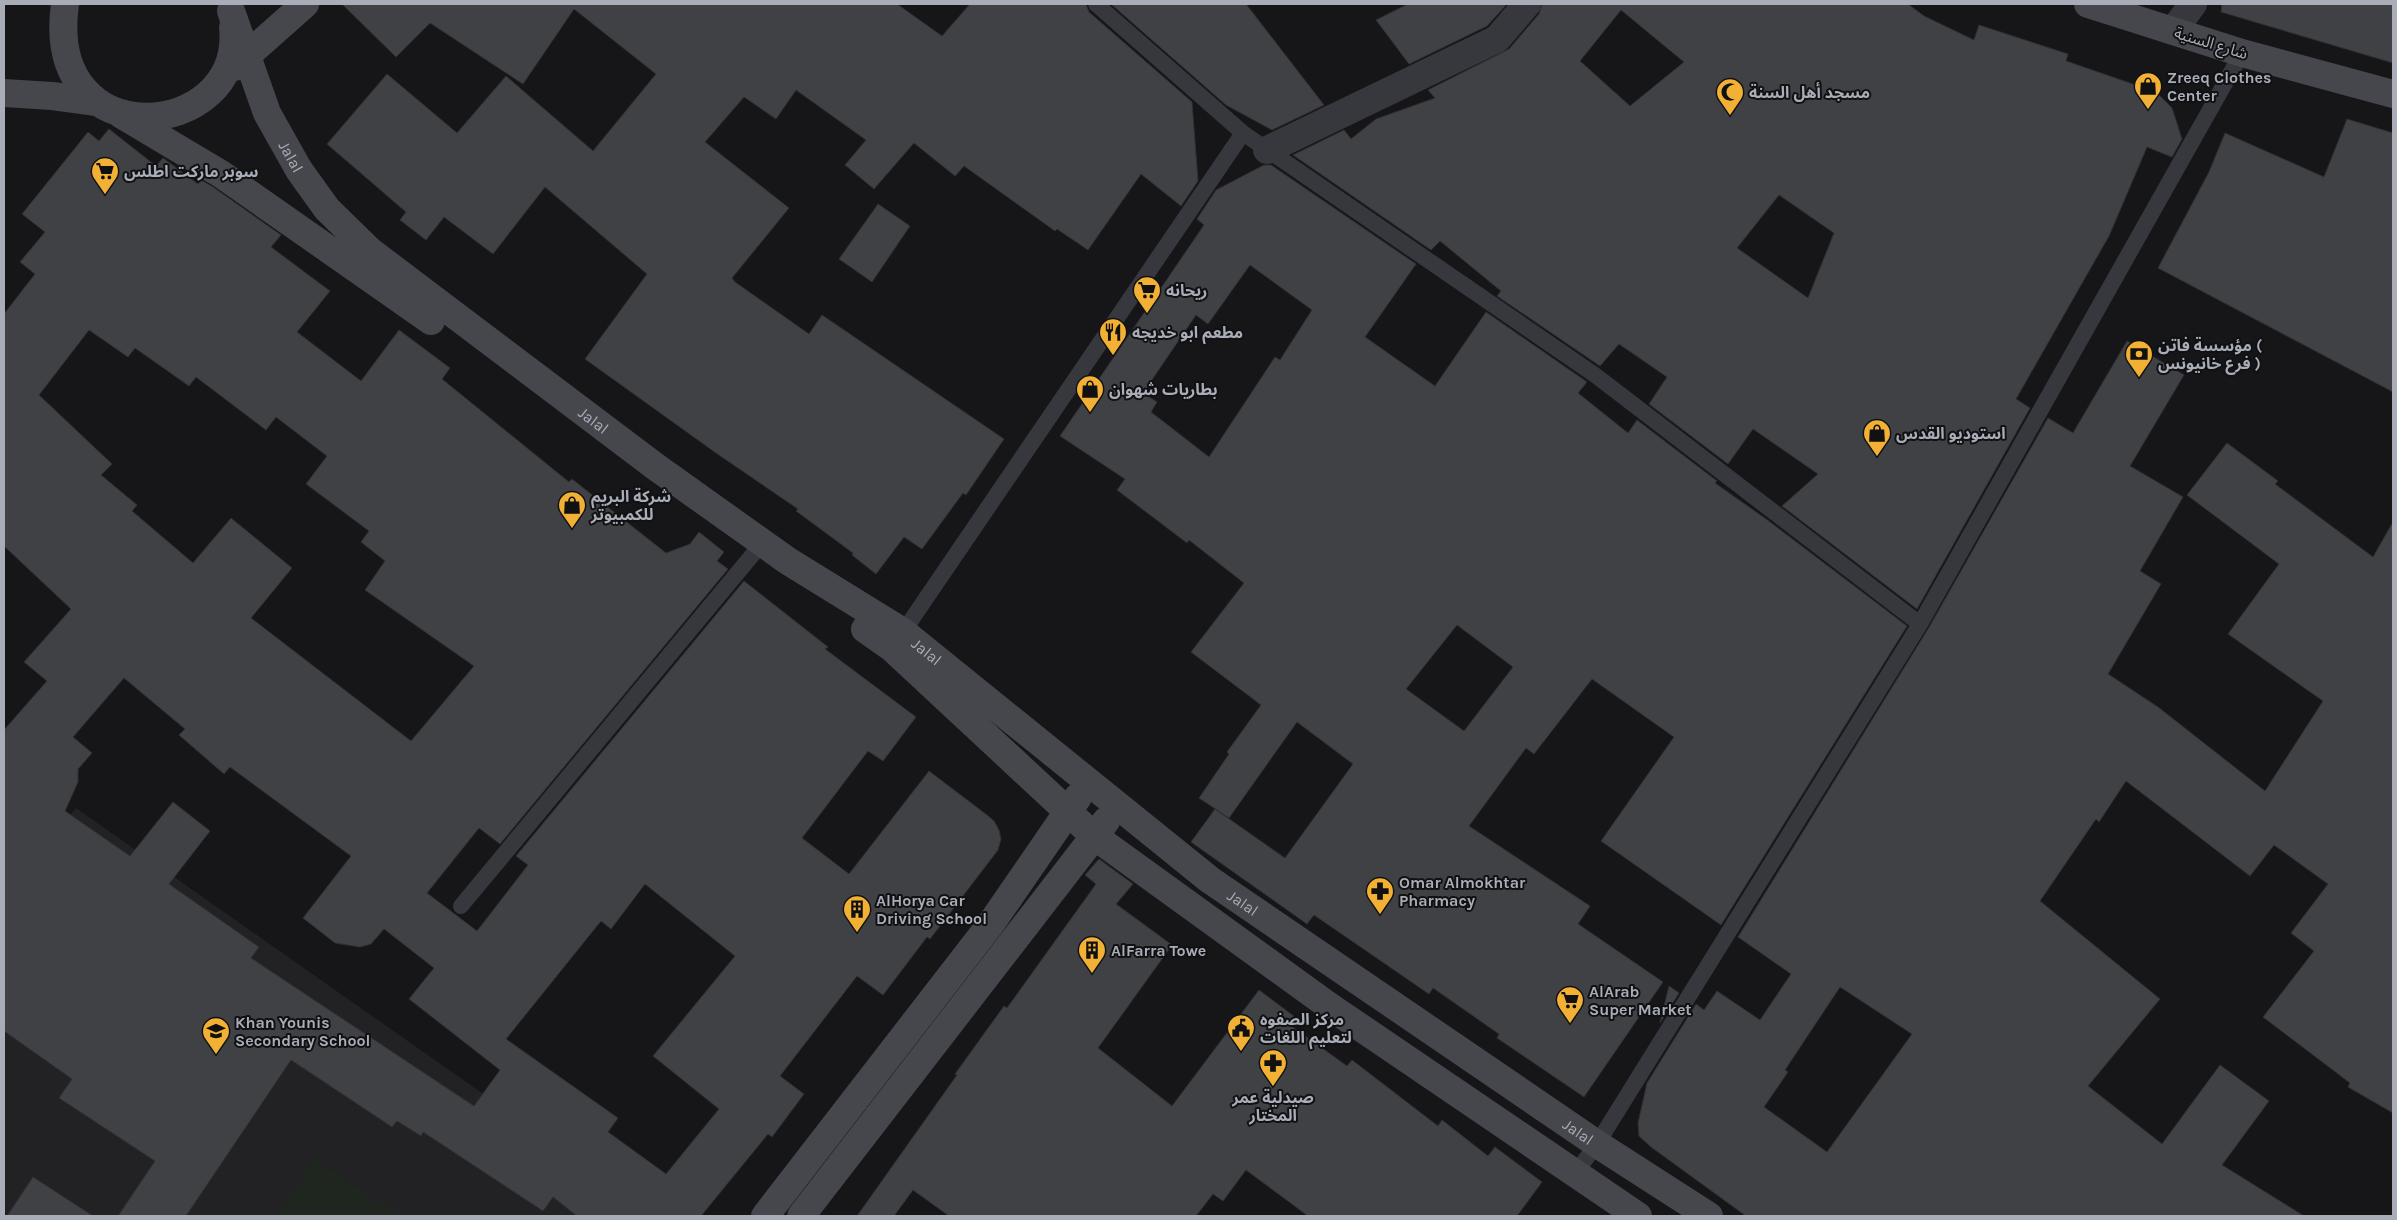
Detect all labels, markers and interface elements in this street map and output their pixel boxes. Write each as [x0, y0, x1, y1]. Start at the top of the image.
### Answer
street label: شارع السنية [2171, 23, 2250, 66]
place label: Zreeq Clothes Center [2167, 68, 2271, 105]
shop icon: Zreeq Clothes Center [2133, 71, 2163, 110]
mosque icon: مسجد أهل السنة [1715, 77, 1745, 116]
place label: مسجد أهل السنة [1749, 82, 1870, 102]
street label: Jalal [275, 137, 308, 176]
supermarket icon: سوبر ماركت اطلس [90, 156, 120, 195]
place label: سوبر ماركت اطلس [124, 162, 258, 181]
supermarket icon: ريحانه [1132, 275, 1162, 314]
place label: ريحانه [1166, 281, 1207, 300]
restaurant icon: مطعم ابو خديجه [1098, 317, 1128, 356]
place label: مطعم ابو خديجه [1132, 323, 1243, 345]
place label: مؤسسة فاتن ( فرع خانيونس ) [2158, 336, 2262, 375]
bank icon: مؤسسة فاتن ( فرع خانيونس ) [2124, 339, 2154, 378]
shop icon: بطاريات شهوان [1075, 374, 1105, 413]
place label: بطاريات شهوان [1109, 380, 1218, 399]
street label: Jalal [575, 402, 613, 438]
shop icon: استوديو القدس [1862, 418, 1892, 457]
place label: استوديو القدس [1896, 424, 2006, 443]
place label: شركة البريم للكمبيوتر [590, 487, 671, 524]
shop icon: شركة البريم للكمبيوتر [557, 490, 587, 529]
street label: Jalal [908, 634, 946, 669]
place label: Omar Almokhtar Pharmacy [1399, 873, 1526, 910]
pharmacy icon: Omar Almokhtar Pharmacy [1365, 876, 1395, 915]
street label: Jalal [1224, 885, 1262, 920]
place label: AlHorya Car Driving School [876, 891, 987, 928]
building icon: AlHorya Car Driving School [842, 894, 872, 933]
building icon: AlFarra Towe [1077, 935, 1107, 974]
place label: AlFarra Towe [1111, 941, 1206, 960]
place label: AlArab Super Market [1589, 982, 1692, 1019]
supermarket icon: AlArab Super Market [1555, 985, 1585, 1024]
place label: مركز الصفوه لتعليم اللغات [1260, 1010, 1352, 1050]
place label: Khan Younis Secondary School [235, 1013, 370, 1050]
public building icon: مركز الصفوه لتعليم اللغات [1226, 1013, 1256, 1052]
school or university icon: Khan Younis Secondary School [201, 1016, 231, 1055]
pharmacy icon: صيدلية عمر المختار [1258, 1048, 1288, 1087]
place label: صيدلية عمر المختار [1231, 1088, 1314, 1125]
street label: Jalal [1559, 1114, 1598, 1149]

